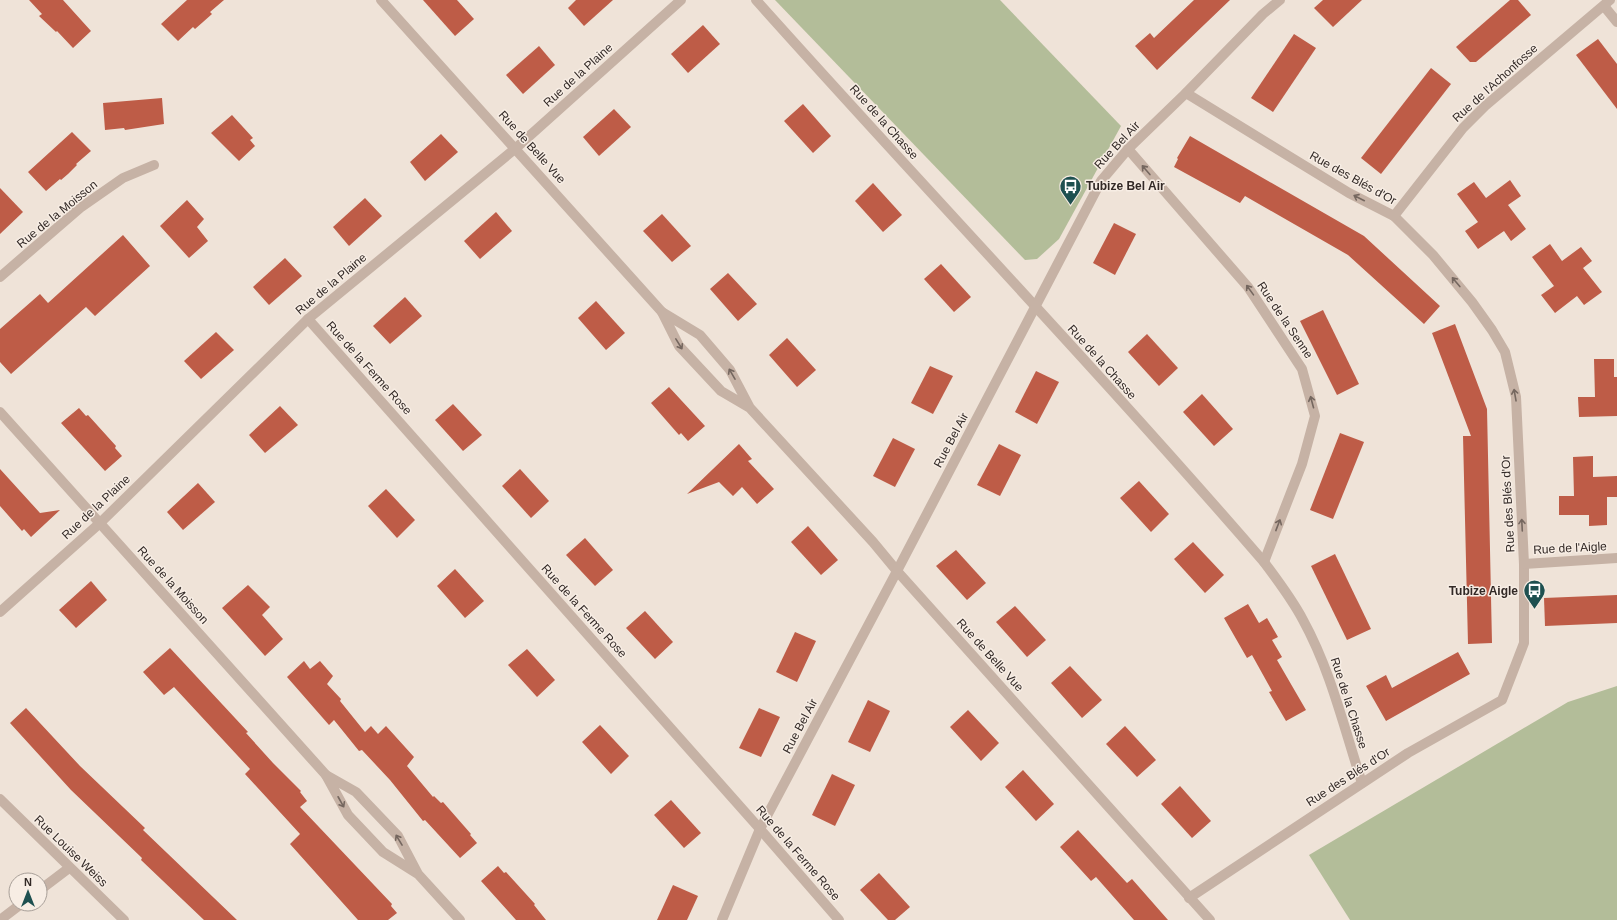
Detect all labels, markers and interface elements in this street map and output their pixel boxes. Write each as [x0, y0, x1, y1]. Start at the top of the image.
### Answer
street label: Rue de la Plaine [541, 40, 616, 110]
street label: Rue de l'Achonfosse [1450, 41, 1541, 125]
street label: Rue de la Chasse [847, 82, 921, 162]
street label: Rue de Belle Vue [496, 108, 569, 186]
street label: Rue Bel Air [1091, 118, 1143, 172]
street label: Rue des Blés d'Or [1307, 148, 1399, 208]
one-way arrow [1142, 165, 1151, 175]
bus stop icon: Tubize Bel Air [1057, 173, 1083, 206]
street label: Rue de la Moisson [14, 177, 100, 251]
place label: Tubize Bel Air [1086, 179, 1165, 193]
one-way arrow [1353, 194, 1365, 201]
street label: Rue de la Plaine [293, 250, 369, 318]
one-way arrow [1451, 277, 1460, 288]
street label: Rue de la Senne [1254, 279, 1316, 361]
one-way arrow [1245, 284, 1254, 295]
street label: Rue de la Ferme Rose [323, 318, 415, 418]
street label: Rue de la Chasse [1065, 322, 1139, 402]
one-way arrow [674, 338, 683, 349]
one-way arrow [728, 368, 736, 380]
one-way arrow [1511, 389, 1519, 402]
one-way arrow [1307, 396, 1315, 409]
street label: Rue Bel Air [931, 410, 971, 470]
street label: Rue des Blés d'Or [1498, 455, 1518, 553]
street label: Rue de la Plaine [59, 472, 133, 542]
one-way arrow [1519, 519, 1526, 532]
one-way arrow [1274, 520, 1282, 532]
street label: Rue de l'Aigle [1533, 539, 1607, 557]
street label: Rue de la Moisson [135, 543, 211, 627]
street label: Rue de la Ferme Rose [538, 561, 630, 661]
bus stop icon: Tubize Aigle [1521, 578, 1547, 611]
place label: Tubize Aigle [1449, 584, 1518, 598]
street label: Rue de Belle Vue [954, 616, 1027, 694]
street label: Rue de la Chasse [1328, 655, 1370, 751]
street label: Rue Bel Air [780, 696, 820, 756]
street label: Rue des Blés d'Or [1304, 745, 1392, 809]
one-way arrow [338, 796, 346, 808]
street label: Rue de la Ferme Rose [753, 803, 843, 903]
street label: Rue Louise Weiss [31, 812, 111, 890]
one-way arrow [395, 834, 403, 846]
north arrow [8, 872, 48, 912]
text: N [24, 876, 32, 888]

